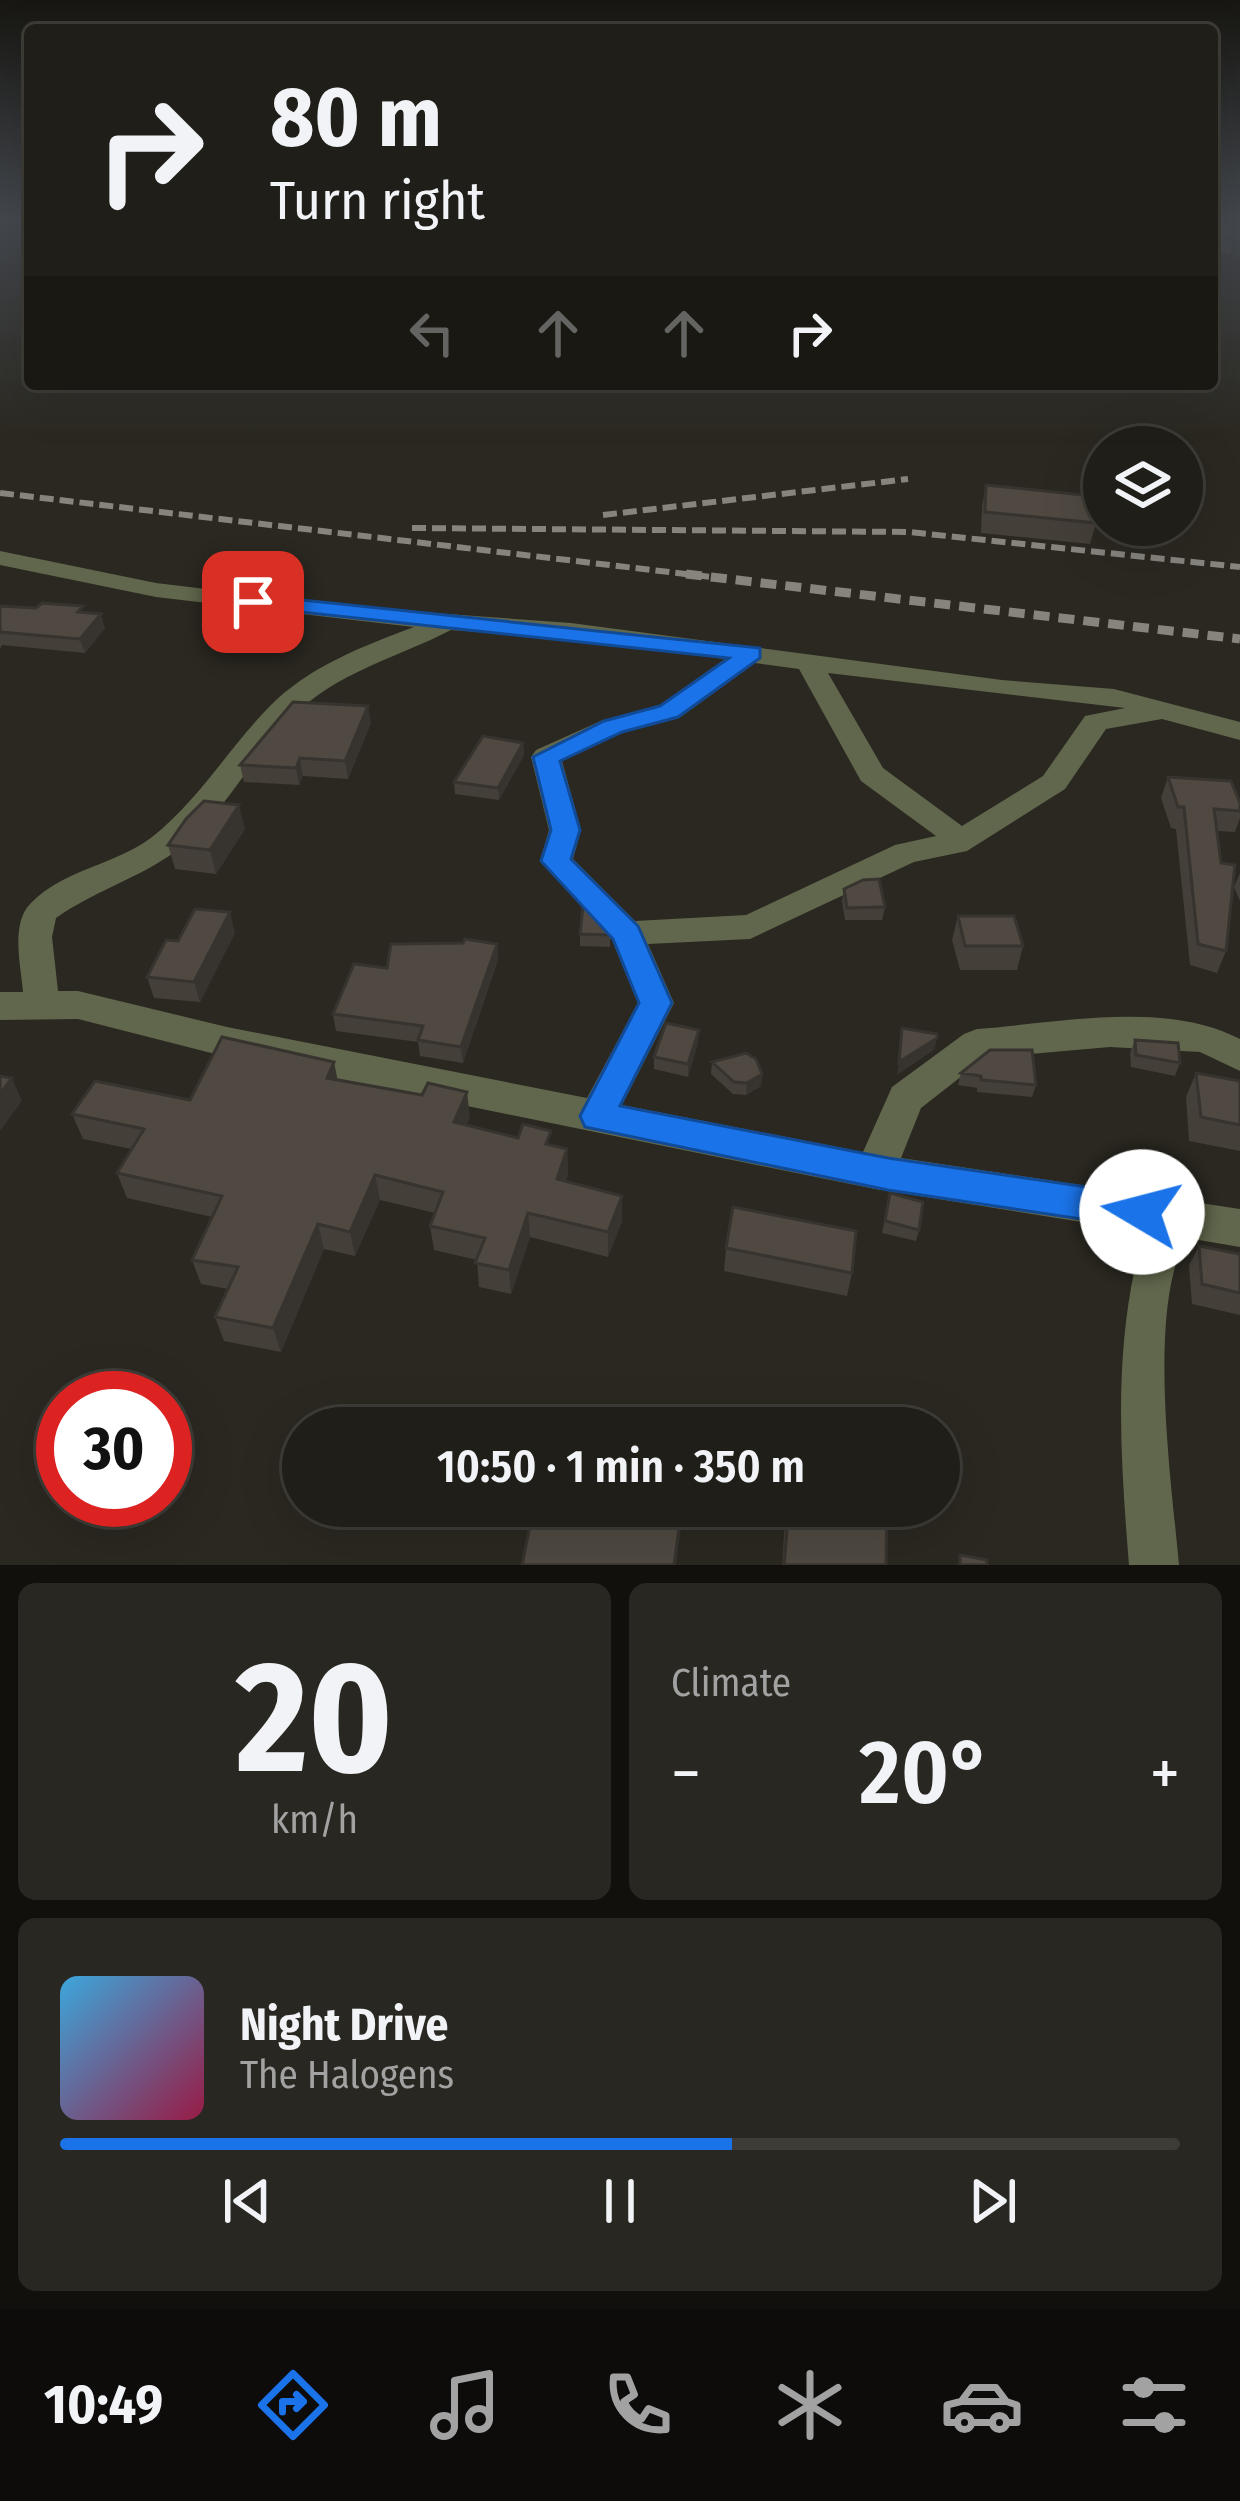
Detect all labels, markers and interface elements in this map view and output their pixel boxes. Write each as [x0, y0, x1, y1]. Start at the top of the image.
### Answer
text: 80 m [270, 67, 442, 168]
icon: right [72, 72, 228, 228]
text: Turn right [270, 169, 485, 233]
icon: left [399, 300, 465, 366]
icon: ahead [525, 300, 591, 366]
icon: ahead [651, 300, 717, 366]
icon: right [777, 300, 843, 366]
map controls [1083, 426, 1203, 546]
button: layers [1083, 426, 1203, 546]
pin [202, 551, 304, 653]
icon: arrive [220, 569, 286, 635]
position arrow [1079, 1149, 1205, 1275]
speed limit sign: 30 [36, 1371, 192, 1527]
text: 10:50 · 1 min · 350 m [437, 1440, 805, 1494]
text: 20 [236, 1625, 393, 1812]
text: Climate [671, 1660, 791, 1706]
text: 20° [859, 1719, 991, 1827]
text: − [671, 1734, 701, 1813]
text: + [1150, 1734, 1180, 1813]
text: km/h [271, 1797, 358, 1843]
text: Night Drive [240, 1998, 448, 2052]
text: The Halogens [240, 2052, 454, 2098]
icon: previous [214, 2168, 280, 2234]
icon: pause [587, 2168, 653, 2234]
icon: next [960, 2168, 1026, 2234]
icon: directions [251, 2363, 335, 2447]
icon: music [423, 2363, 507, 2447]
icon: phone [596, 2363, 680, 2447]
icon: climate [768, 2363, 852, 2447]
icon: car [940, 2363, 1024, 2447]
icon: filters [1112, 2363, 1196, 2447]
text: 10:49 [44, 2373, 163, 2437]

